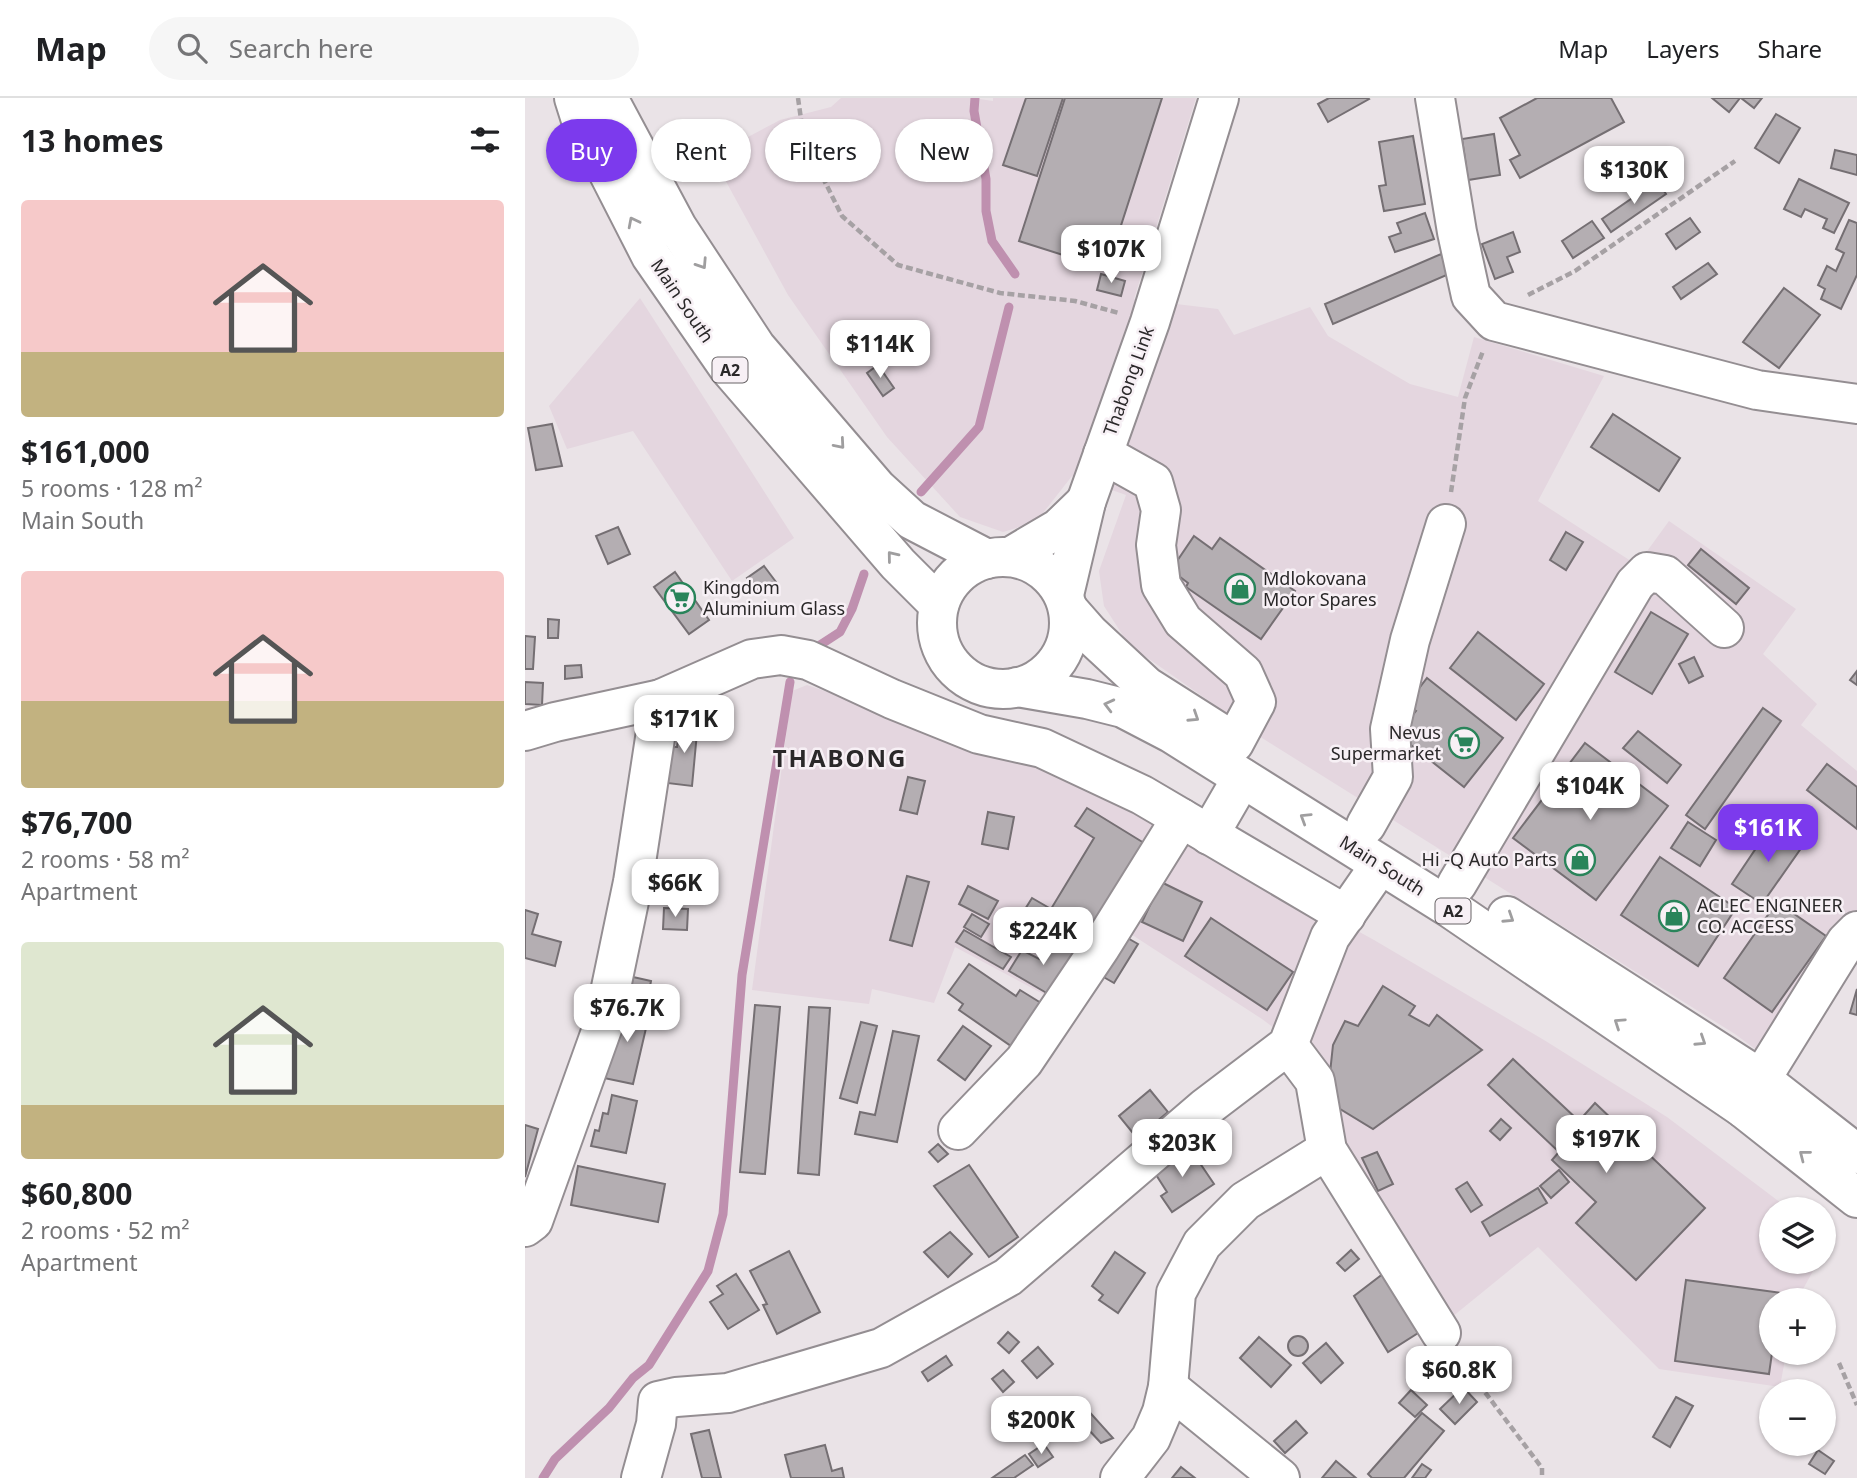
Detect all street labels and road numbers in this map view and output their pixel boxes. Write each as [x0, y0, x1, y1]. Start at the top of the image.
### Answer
street label: Main South [646, 254, 720, 347]
street label: Thabong Link [1097, 322, 1159, 439]
road number: A2 [713, 358, 747, 382]
street label: Main South [1335, 829, 1430, 901]
road number: A2 [1436, 898, 1471, 924]

